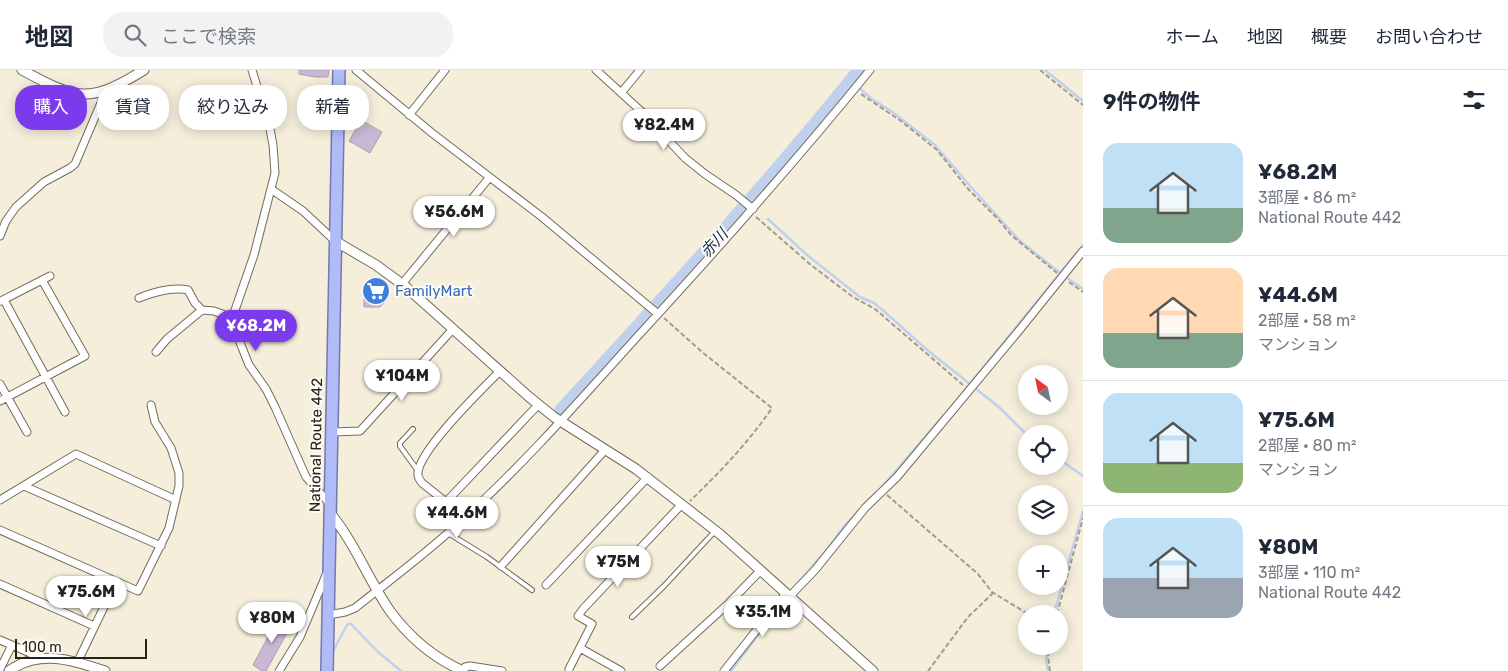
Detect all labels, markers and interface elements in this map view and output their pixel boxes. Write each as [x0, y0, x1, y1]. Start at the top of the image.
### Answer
search box [103, 12, 453, 57]
icon: search [121, 21, 149, 49]
text: 地図 [25, 23, 73, 51]
text: ここで検索 [161, 25, 256, 48]
text: ホーム [1166, 26, 1219, 48]
text: 地図 [1247, 26, 1283, 48]
text: 概要 [1311, 26, 1347, 48]
text: お問い合わせ [1375, 26, 1483, 48]
chip: 購入 [15, 85, 87, 130]
chip: 賃貸 [97, 85, 169, 130]
chip: 絞り込み [179, 85, 287, 130]
chip: 新着 [297, 85, 369, 130]
icon: filters [1460, 86, 1488, 114]
text: 9件の物件 [1103, 89, 1200, 114]
pin: ¥82.4M [623, 108, 705, 151]
text: ¥82.4M [634, 115, 694, 134]
text: ¥68.2M [1258, 159, 1337, 184]
icon: home [1143, 163, 1203, 223]
text: 3部屋 · 86 m² [1258, 188, 1356, 207]
pin: ¥56.6M [413, 196, 495, 238]
text: ¥56.6M [424, 202, 484, 221]
text: National Route 442 [1258, 208, 1401, 227]
water label: 赤川 [696, 223, 733, 261]
supermarket icon: FamilyMart [361, 276, 391, 306]
place label: FamilyMart [395, 282, 472, 300]
text: ¥44.6M [1258, 282, 1338, 307]
icon: home [1143, 288, 1203, 348]
pin: ¥68.2M [215, 310, 297, 352]
text: 2部屋 · 58 m² [1258, 311, 1356, 330]
text: ¥68.2M [226, 316, 286, 335]
text: マンション [1258, 335, 1338, 354]
pin: ¥104M [367, 360, 437, 402]
north arrow [1018, 365, 1068, 415]
map controls [1018, 365, 1068, 655]
text: ¥104M [375, 366, 429, 385]
street label: National Route 442 [306, 378, 326, 512]
text: ¥75.6M [1258, 407, 1335, 432]
icon: home [1143, 413, 1203, 473]
button: locate [1018, 425, 1068, 475]
text: 2部屋 · 80 m² [1258, 436, 1356, 455]
text: マンション [1258, 460, 1338, 479]
button: layers [1018, 485, 1068, 535]
pin: ¥44.6M [416, 496, 498, 539]
text: ¥44.6M [427, 503, 487, 522]
text: ¥80M [1258, 534, 1318, 559]
icon: home [1143, 538, 1203, 598]
button: + [1018, 545, 1068, 595]
pin: ¥75M [588, 546, 648, 588]
text: ¥75M [596, 552, 640, 571]
text: 3部屋 · 110 m² [1258, 563, 1360, 582]
pin: ¥75.6M [45, 576, 127, 618]
text: ¥75.6M [57, 582, 115, 601]
text: National Route 442 [1258, 583, 1401, 602]
pin: ¥35.1M [722, 596, 804, 638]
pin: ¥80M [242, 602, 302, 644]
text: ¥35.1M [735, 602, 791, 621]
button: − [1018, 605, 1068, 655]
text: ¥80M [249, 608, 295, 627]
scale bar [15, 636, 148, 659]
text: 100 m [22, 639, 62, 656]

